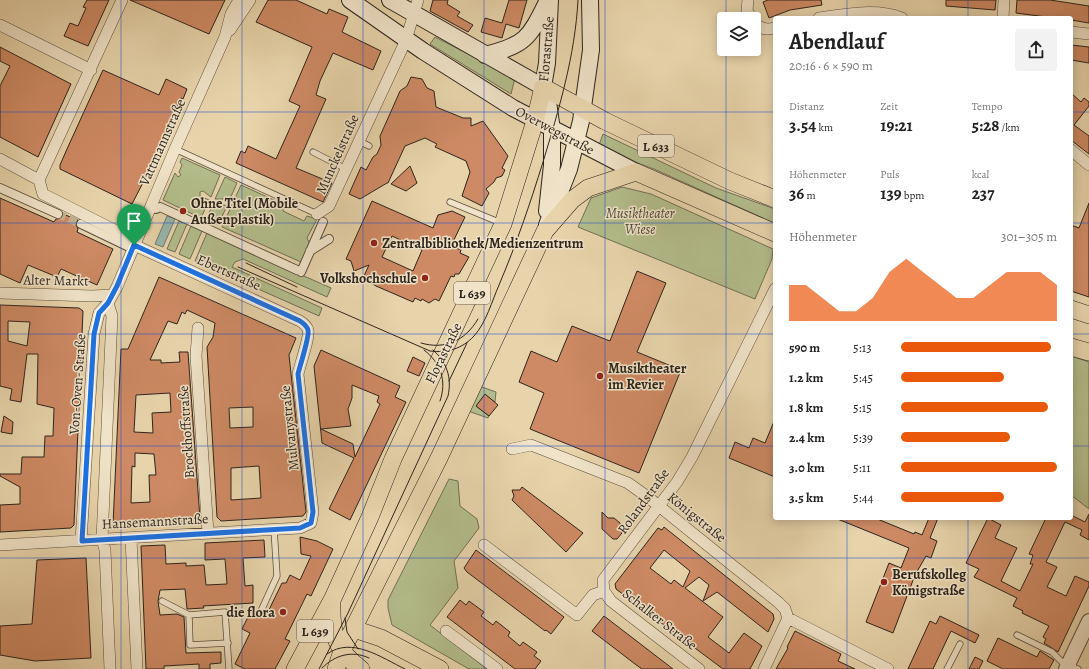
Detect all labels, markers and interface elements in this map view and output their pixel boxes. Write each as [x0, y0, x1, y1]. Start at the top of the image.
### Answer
map controls [717, 12, 761, 56]
button: layers [717, 12, 761, 56]
street label: Florastraße [534, 15, 559, 83]
text: Abendlauf [789, 27, 884, 57]
button: share [1015, 29, 1057, 71]
text: 20:16 · 6 × 590 m [789, 57, 873, 74]
street label: Vattmannstraße [134, 96, 190, 190]
text: Distanz [789, 99, 824, 114]
text: Zeit [880, 99, 898, 114]
text: Tempo [972, 99, 1002, 114]
street label: Overwegstraße [512, 102, 598, 159]
street label: Munckelstraße [311, 111, 364, 197]
text: 3.54 [789, 114, 816, 137]
text: 19:21 [880, 114, 913, 137]
text: 5:28 [972, 114, 999, 137]
text: km [816, 120, 833, 135]
text: /km [999, 120, 1020, 135]
road number: L 633 [638, 135, 674, 157]
text: Höhenmeter [789, 167, 846, 182]
text: Puls [880, 167, 899, 182]
text: kcal [972, 167, 989, 182]
text: 36 [789, 182, 804, 205]
text: 139 [880, 182, 902, 205]
text: 237 [972, 182, 994, 205]
text: m [804, 188, 816, 203]
text: bpm [902, 188, 924, 203]
place label: Ohne Titel (Mobile Außenplastik) [190, 194, 299, 229]
pin [117, 204, 151, 245]
park label: Musiktheater Wiese [606, 204, 675, 239]
marker: Ohne Titel (Mobile Außenplastik) [178, 206, 188, 216]
icon: arrive [123, 210, 145, 232]
text: Höhenmeter [789, 228, 857, 245]
text: 301–305 m [1001, 228, 1057, 245]
place label: Zentralbibliothek/Medienzentrum [382, 234, 584, 253]
marker: Zentralbibliothek/Medienzentrum [369, 238, 379, 248]
street label: Ebertstraße [194, 250, 264, 295]
place label: Volkshochschule [319, 269, 418, 288]
street label: Alter Markt [22, 270, 89, 291]
marker: Volkshochschule [420, 273, 430, 283]
road number: L 639 [454, 282, 490, 304]
street label: Florastraße [420, 319, 466, 387]
street label: Von-Oven-Straße [64, 333, 90, 436]
text: 590 m [789, 339, 820, 356]
text: 5:13 [853, 339, 872, 356]
place label: Musiktheater im Revier [608, 359, 687, 394]
text: 1.2 km [789, 369, 823, 386]
text: 5:45 [853, 369, 873, 386]
marker: Musiktheater im Revier [595, 371, 605, 381]
street label: Brockhoffstraße [174, 385, 199, 479]
street label: Mulvanystraße [276, 385, 303, 471]
text: 1.8 km [789, 399, 823, 416]
text: 5:15 [853, 399, 872, 416]
text: 2.4 km [789, 429, 825, 446]
text: 5:39 [853, 429, 873, 446]
text: 3.0 km [789, 459, 825, 476]
text: 5:11 [853, 459, 871, 476]
street label: Rolandstraße [613, 465, 674, 538]
street label: Königstraße [663, 488, 730, 547]
text: 3.5 km [789, 489, 824, 506]
text: 5:44 [853, 489, 873, 506]
street label: Hansemannstraße [101, 509, 209, 534]
place label: Berufskolleg Königstraße [892, 565, 967, 600]
marker: Berufskolleg Königstraße [879, 577, 889, 587]
street label: Schalker Straße [618, 584, 701, 655]
place label: die flora [226, 603, 275, 622]
marker: die flora [278, 607, 288, 617]
road number: L 639 [297, 620, 333, 642]

